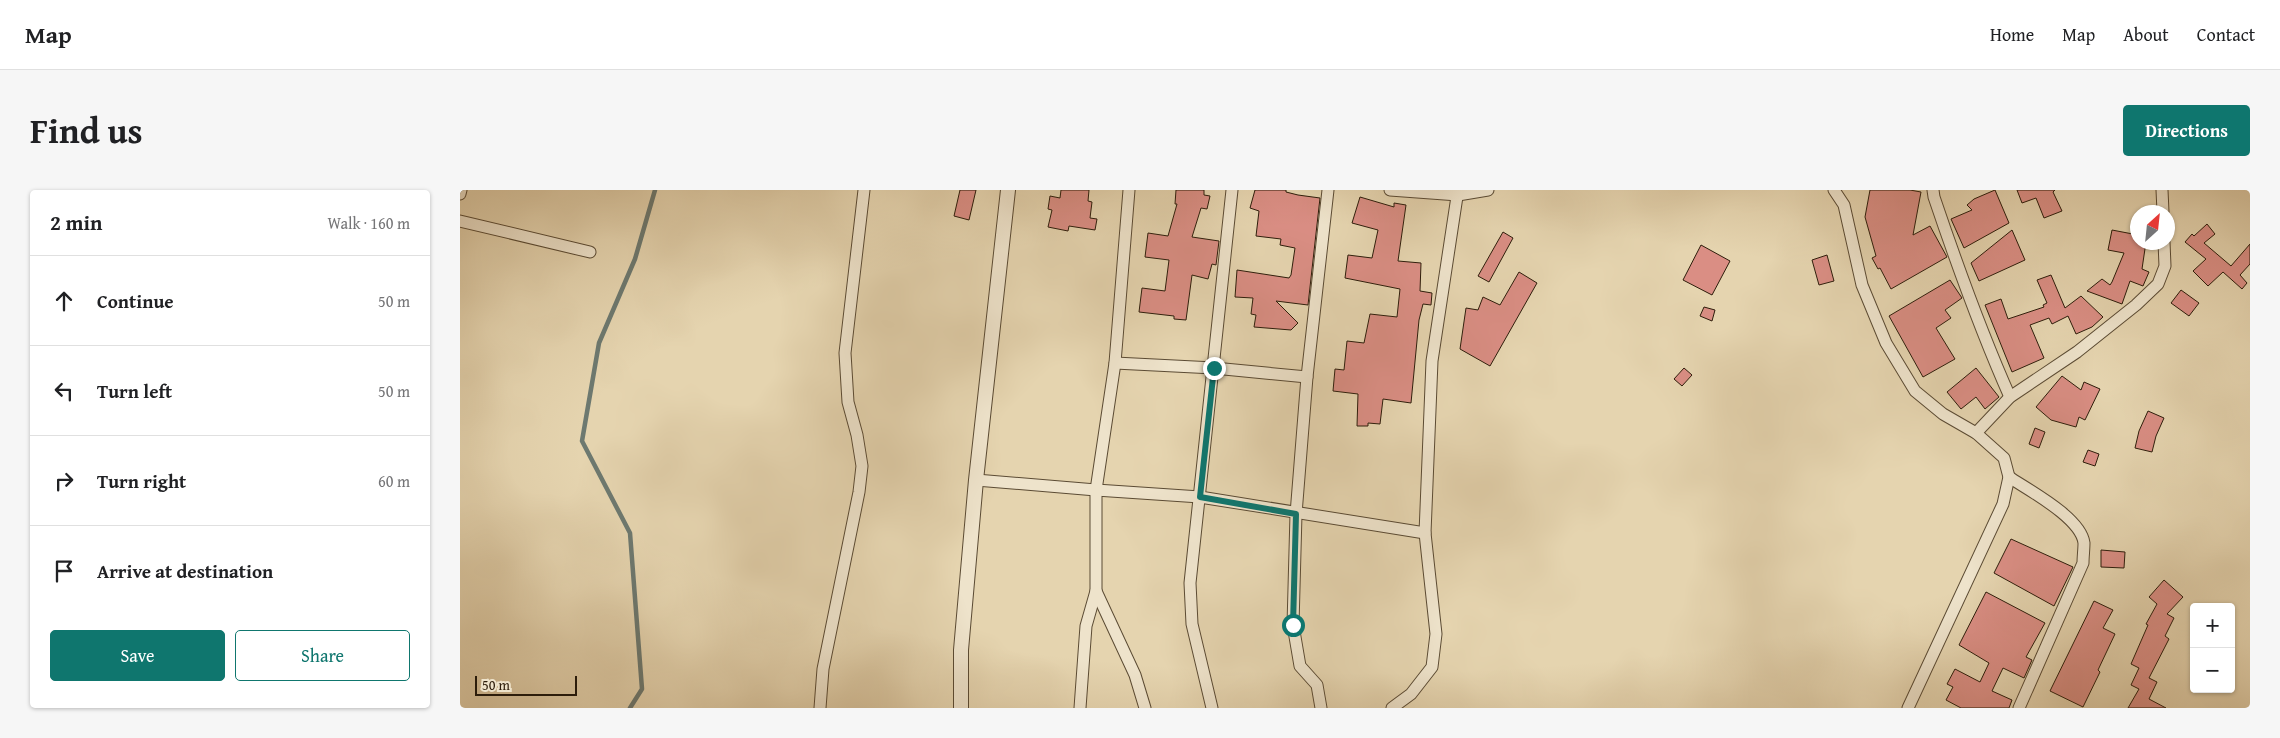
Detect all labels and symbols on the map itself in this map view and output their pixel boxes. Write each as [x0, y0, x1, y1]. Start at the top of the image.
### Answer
north arrow [2130, 205, 2175, 250]
route end [1203, 357, 1226, 380]
route start [1282, 614, 1305, 637]
scale bar [475, 673, 578, 696]

